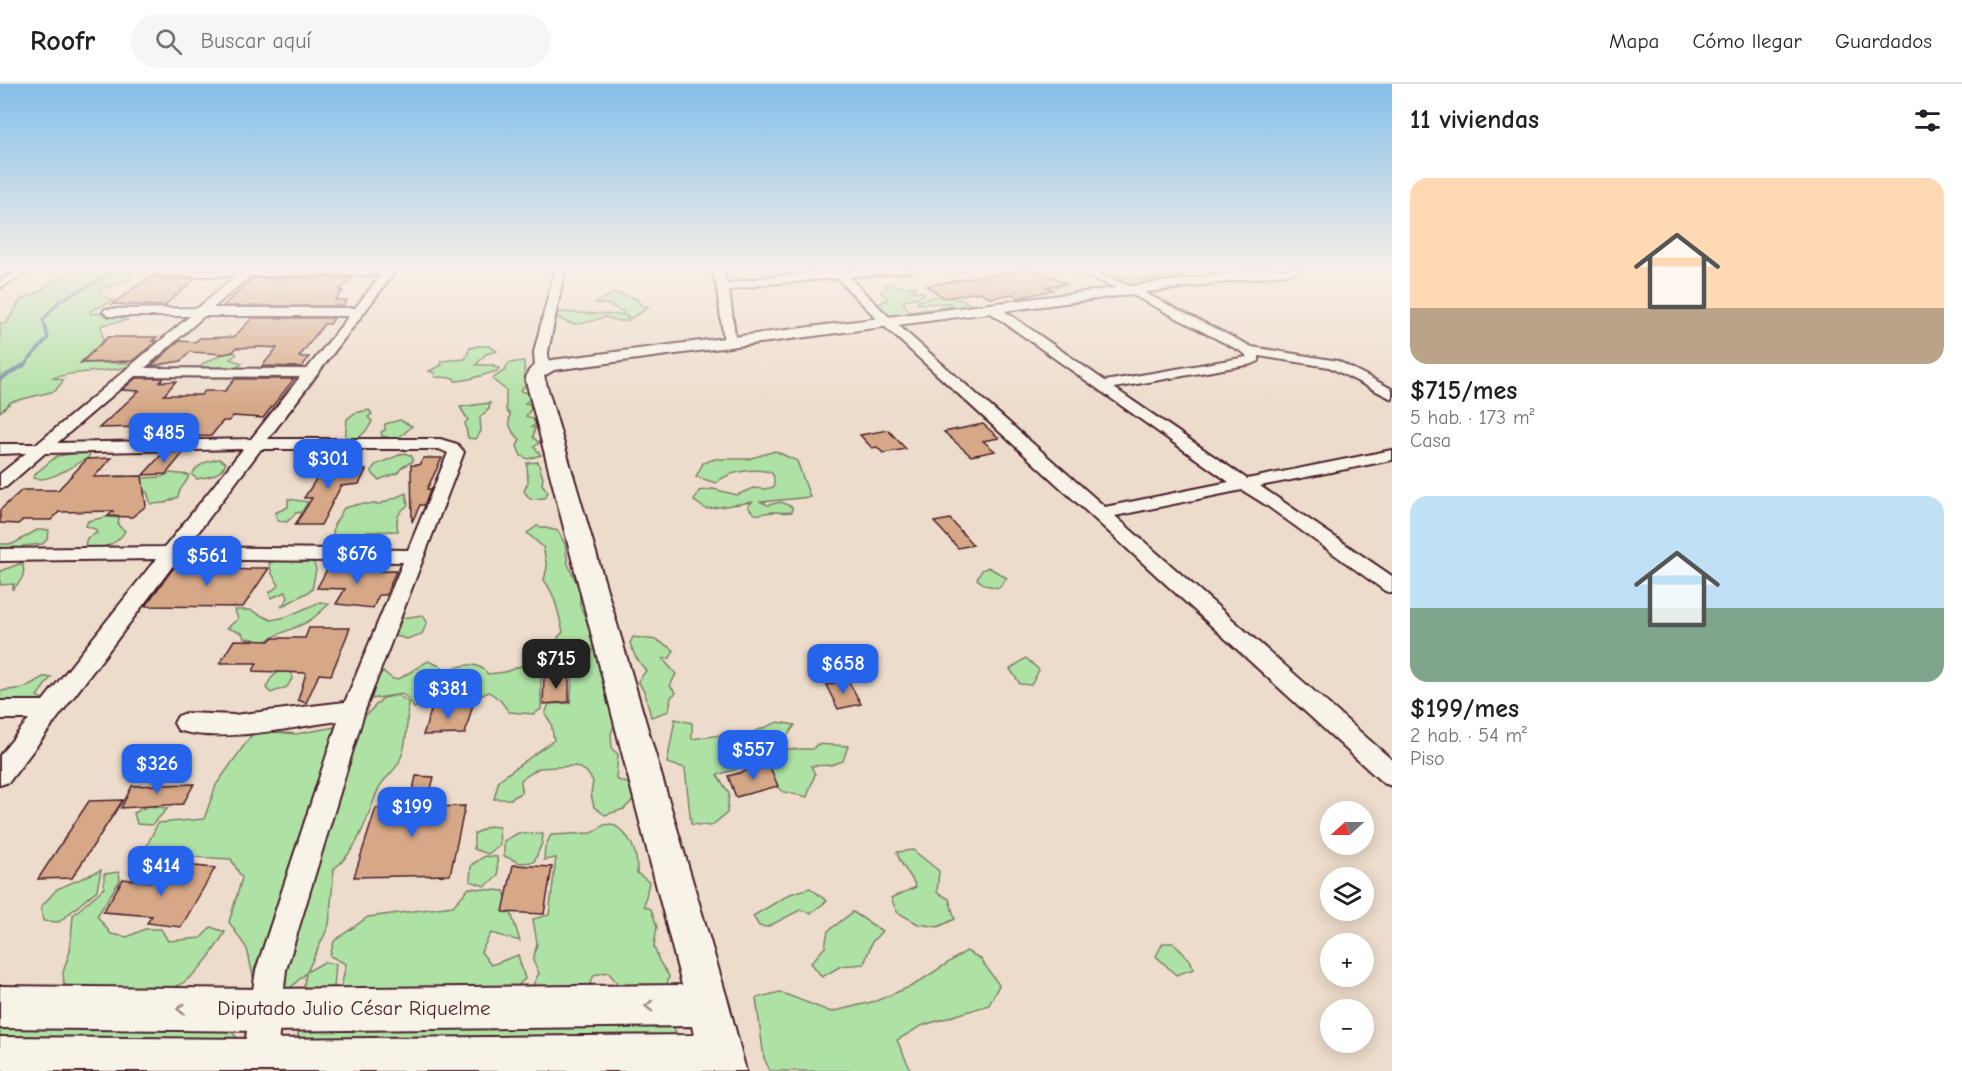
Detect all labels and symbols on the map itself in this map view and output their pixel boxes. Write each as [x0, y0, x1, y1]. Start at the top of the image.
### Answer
pin: $485 [128, 413, 200, 464]
pin: $301 [292, 439, 364, 490]
pin: $676 [321, 534, 393, 585]
pin: $561 [171, 536, 243, 587]
pin: $715 [520, 639, 592, 690]
pin: $658 [807, 644, 879, 695]
pin: $381 [412, 669, 484, 720]
pin: $557 [717, 730, 789, 781]
pin: $326 [121, 744, 193, 795]
pin: $199 [376, 787, 448, 838]
north arrow [1320, 801, 1374, 855]
pin: $414 [125, 846, 197, 897]
street label: Diputado Julio César Riquelme [217, 996, 491, 1020]
one-way arrow [645, 1000, 654, 1012]
one-way arrow [177, 1003, 186, 1015]

